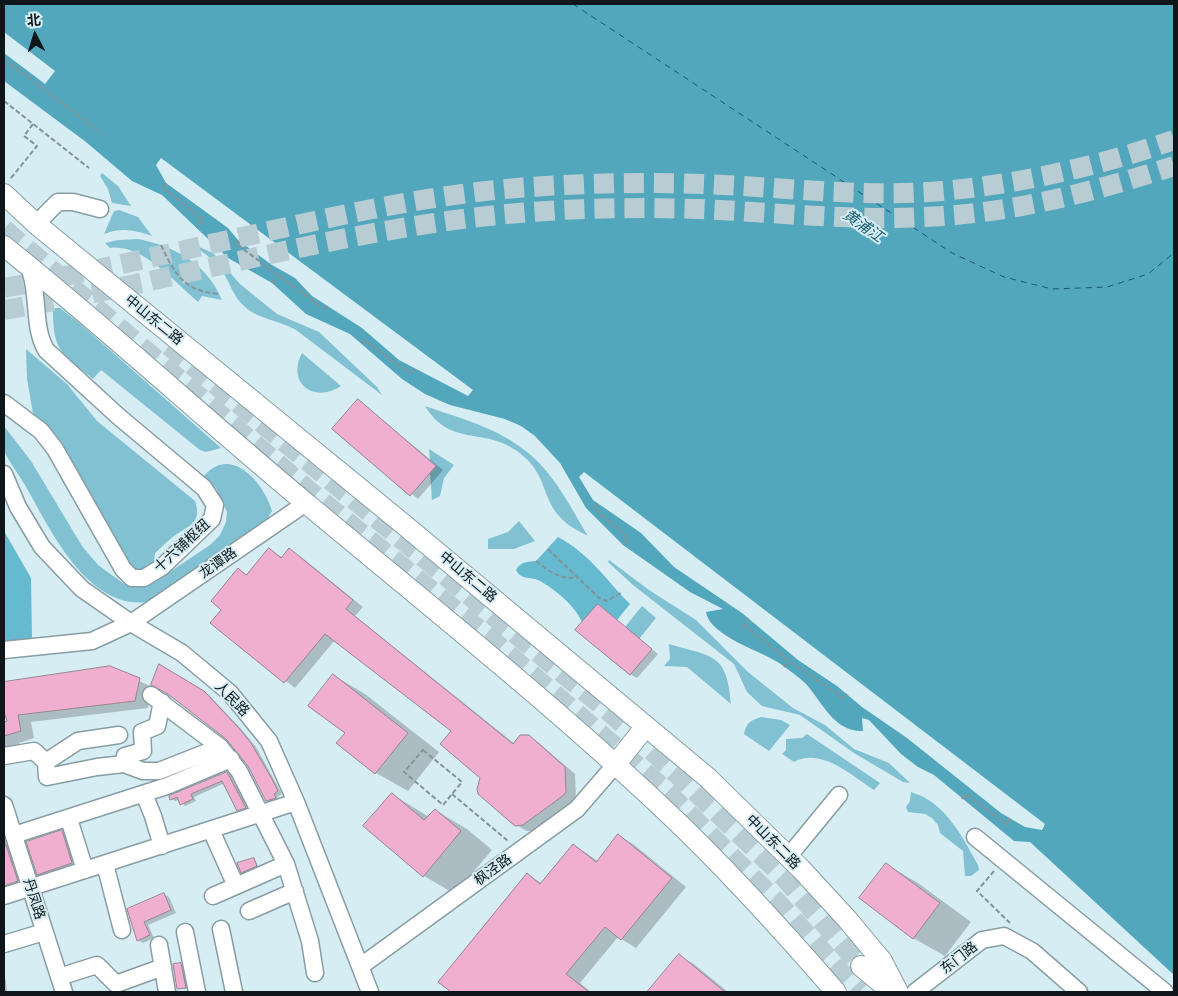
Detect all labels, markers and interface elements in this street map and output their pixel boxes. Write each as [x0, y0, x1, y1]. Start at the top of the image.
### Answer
north arrow [10, 10, 60, 60]
text: 北 [26, 11, 41, 29]
water label: 黄浦江 [839, 206, 887, 246]
street label: 中山东二路 [122, 291, 186, 349]
street label: 十六铺枢纽 [151, 516, 213, 576]
street label: 龙谭路 [196, 544, 240, 582]
street label: 中山东二路 [436, 548, 500, 606]
street label: 人民路 [211, 678, 253, 720]
street label: 中山东二路 [742, 811, 804, 873]
street label: 枫泾路 [471, 851, 515, 889]
street label: 丹凤路 [20, 876, 48, 922]
street label: 东门路 [937, 938, 981, 978]

